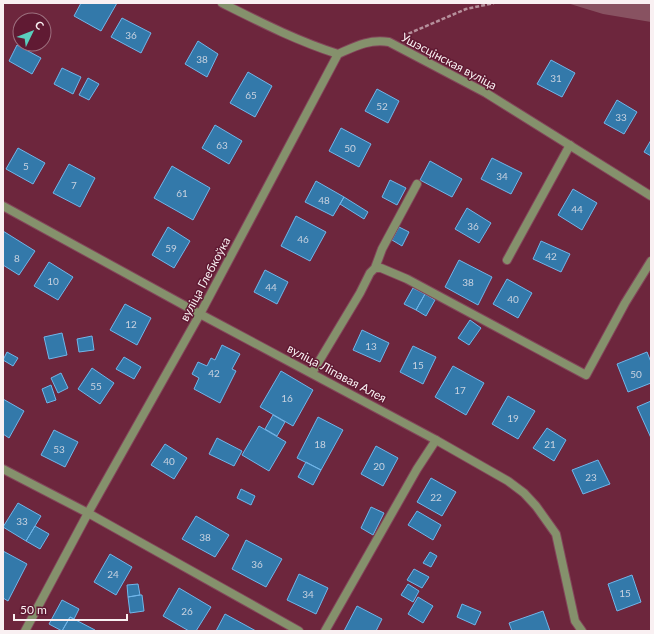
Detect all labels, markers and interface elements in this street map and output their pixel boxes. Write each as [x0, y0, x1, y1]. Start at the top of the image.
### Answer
north arrow [12, 12, 52, 52]
text: С [32, 18, 47, 32]
house number: 36 [125, 29, 137, 41]
street label: Ушэсцінская вуліца [398, 29, 500, 93]
house number: 38 [196, 53, 208, 65]
house number: 31 [550, 72, 562, 84]
house number: 65 [245, 89, 257, 101]
house number: 52 [376, 100, 388, 112]
house number: 33 [615, 111, 627, 123]
house number: 63 [216, 139, 228, 151]
house number: 50 [344, 142, 356, 154]
house number: 5 [23, 160, 29, 172]
house number: 34 [496, 170, 508, 182]
house number: 7 [71, 179, 77, 191]
house number: 61 [176, 187, 188, 199]
house number: 48 [318, 194, 330, 206]
house number: 44 [571, 203, 583, 215]
house number: 36 [467, 220, 479, 232]
house number: 46 [297, 233, 309, 245]
street label: вуліца Глебкоўка [177, 234, 233, 324]
house number: 59 [165, 242, 177, 254]
house number: 42 [545, 250, 557, 262]
house number: 8 [14, 252, 20, 264]
house number: 10 [47, 275, 59, 287]
house number: 38 [462, 276, 474, 288]
house number: 44 [265, 281, 277, 293]
house number: 40 [507, 293, 519, 305]
house number: 12 [125, 318, 137, 330]
house number: 13 [365, 340, 377, 352]
street label: вуліца Ліпавая Алея [285, 341, 389, 406]
house number: 15 [412, 359, 424, 371]
house number: 42 [208, 367, 220, 379]
house number: 50 [630, 368, 642, 380]
house number: 55 [90, 380, 102, 392]
house number: 17 [454, 384, 466, 396]
house number: 16 [281, 392, 293, 404]
house number: 19 [507, 412, 519, 424]
house number: 18 [314, 438, 326, 450]
house number: 21 [544, 438, 556, 450]
house number: 53 [53, 443, 65, 455]
house number: 40 [163, 455, 175, 467]
house number: 20 [373, 460, 385, 472]
house number: 23 [585, 471, 597, 483]
house number: 22 [430, 491, 442, 503]
house number: 33 [16, 515, 28, 527]
house number: 38 [199, 531, 211, 543]
house number: 36 [251, 558, 263, 570]
house number: 24 [107, 568, 119, 580]
house number: 15 [619, 587, 631, 599]
house number: 34 [302, 588, 314, 600]
scale bar [14, 596, 127, 622]
text: 50 m [20, 602, 47, 617]
house number: 26 [181, 605, 193, 617]

